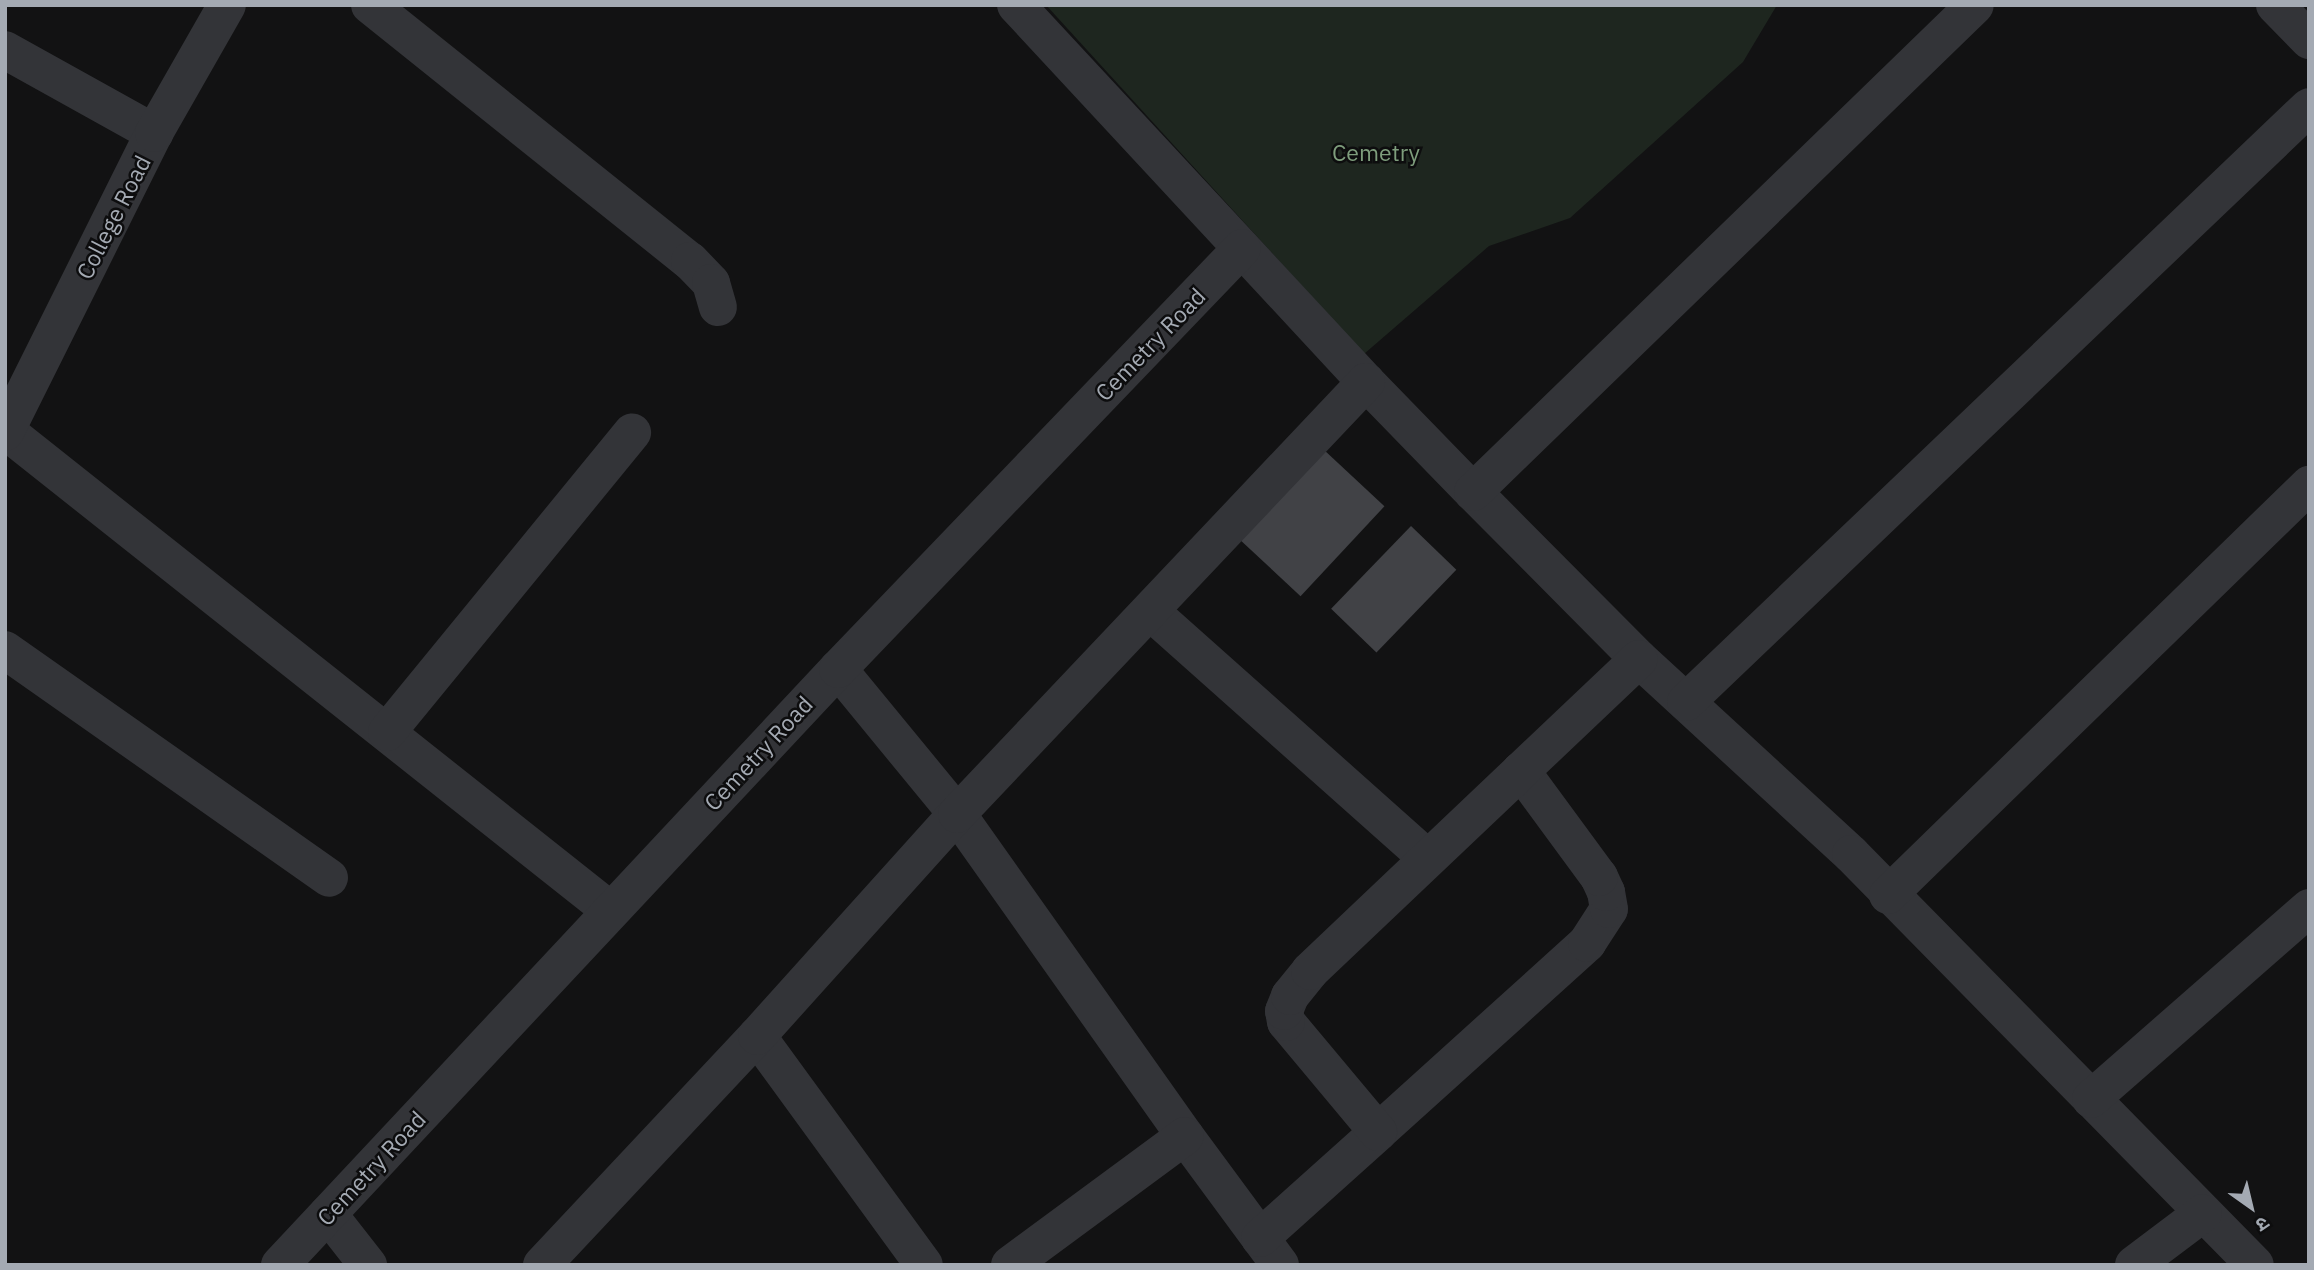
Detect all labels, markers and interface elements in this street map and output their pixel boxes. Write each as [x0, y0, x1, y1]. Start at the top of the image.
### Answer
park label: Cemetry [1332, 138, 1420, 166]
street label: College Road [70, 151, 156, 283]
street label: Cemetry Road [1089, 282, 1211, 406]
street label: Cemetry Road [698, 690, 818, 816]
street label: Cemetry Road [311, 1105, 431, 1231]
north arrow [2216, 1172, 2286, 1242]
text: उ [2251, 1211, 2274, 1237]

